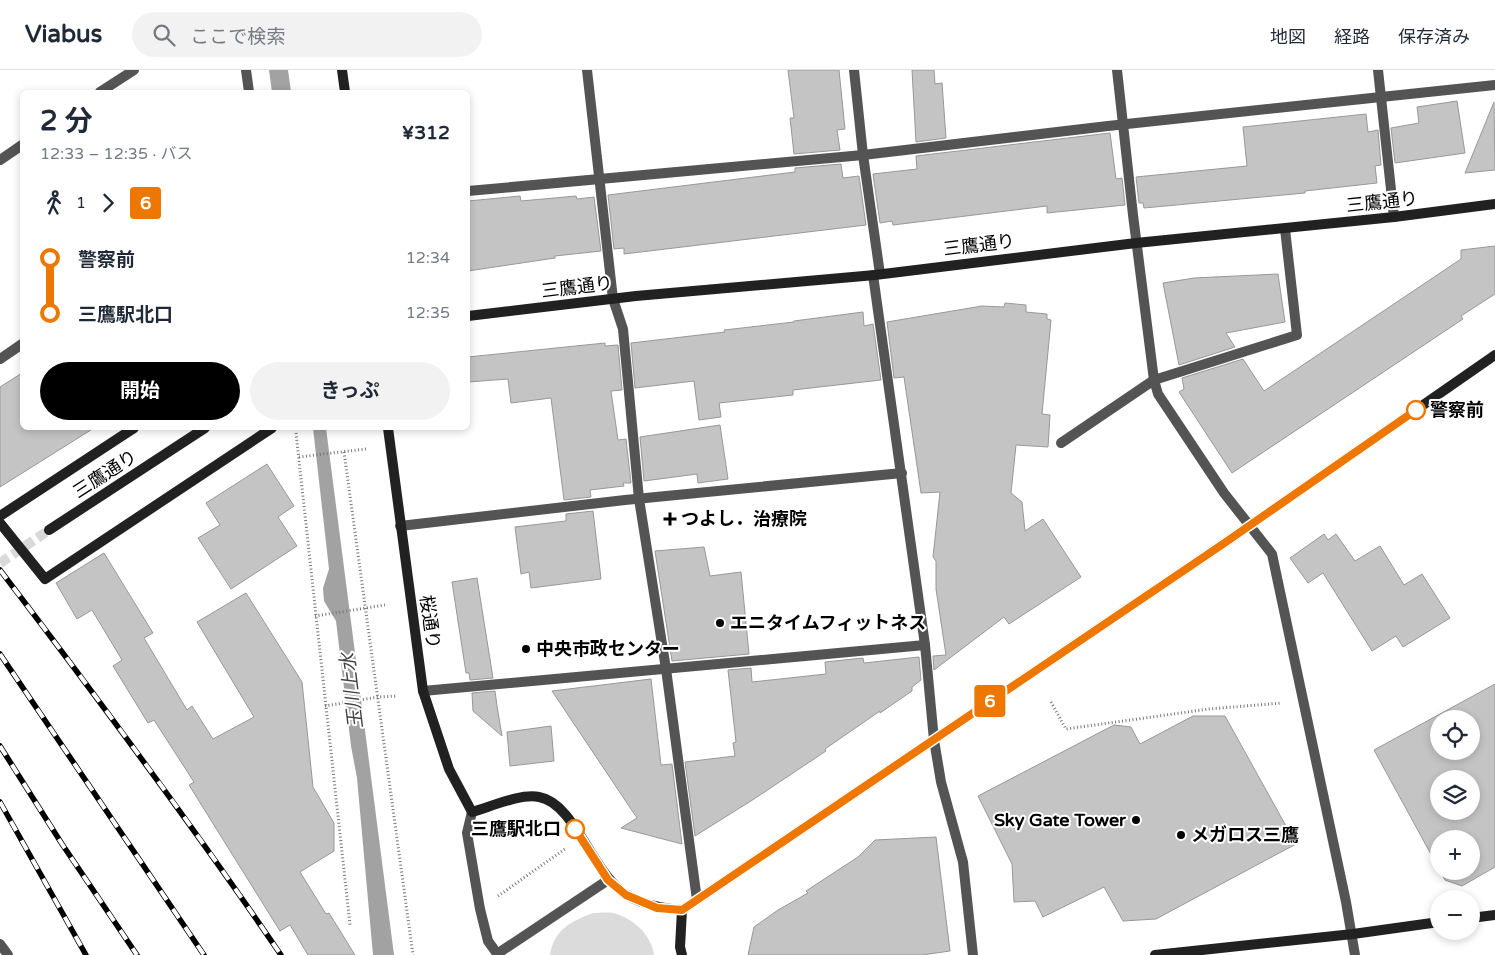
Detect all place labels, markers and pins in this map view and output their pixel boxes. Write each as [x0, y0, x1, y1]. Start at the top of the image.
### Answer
place label: 警察前 [1430, 399, 1484, 421]
marker: 警察前 [1406, 400, 1426, 420]
place label: つよし．治療院 [681, 508, 807, 530]
marker: つよし．治療院 [663, 512, 677, 526]
place label: エニタイムフィットネス [730, 612, 926, 634]
marker: エニタイムフィットネス [714, 617, 726, 629]
place label: 中央市政センター [536, 638, 680, 660]
marker: 中央市政センター [520, 643, 532, 655]
place label: Sky Gate Tower [994, 809, 1127, 831]
marker: Sky Gate Tower [1130, 814, 1142, 826]
place label: 三鷹駅北口 [471, 818, 561, 840]
marker: 三鷹駅北口 [565, 819, 585, 839]
place label: メガロス三鷹 [1191, 824, 1299, 846]
marker: メガロス三鷹 [1175, 829, 1187, 841]

